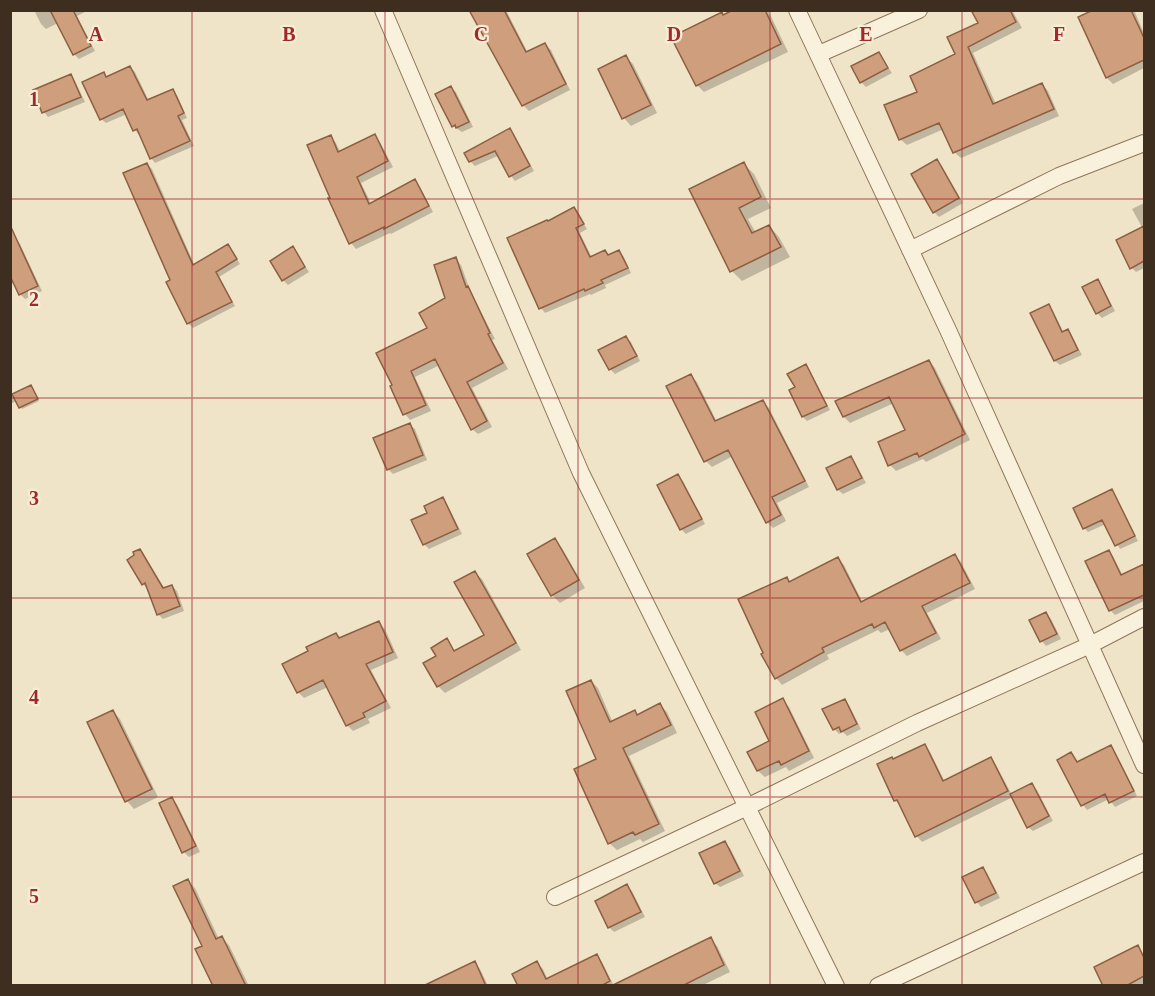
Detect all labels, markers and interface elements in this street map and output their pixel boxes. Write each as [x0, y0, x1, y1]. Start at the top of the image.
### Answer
text: A [89, 23, 104, 45]
text: B [282, 23, 296, 45]
text: C [474, 23, 488, 45]
text: D [667, 23, 681, 45]
text: E [859, 23, 873, 45]
text: F [1053, 23, 1065, 45]
text: 1 [29, 88, 39, 110]
text: 2 [29, 288, 39, 310]
text: 3 [29, 487, 39, 509]
text: 4 [29, 686, 39, 708]
text: 5 [29, 885, 39, 907]

